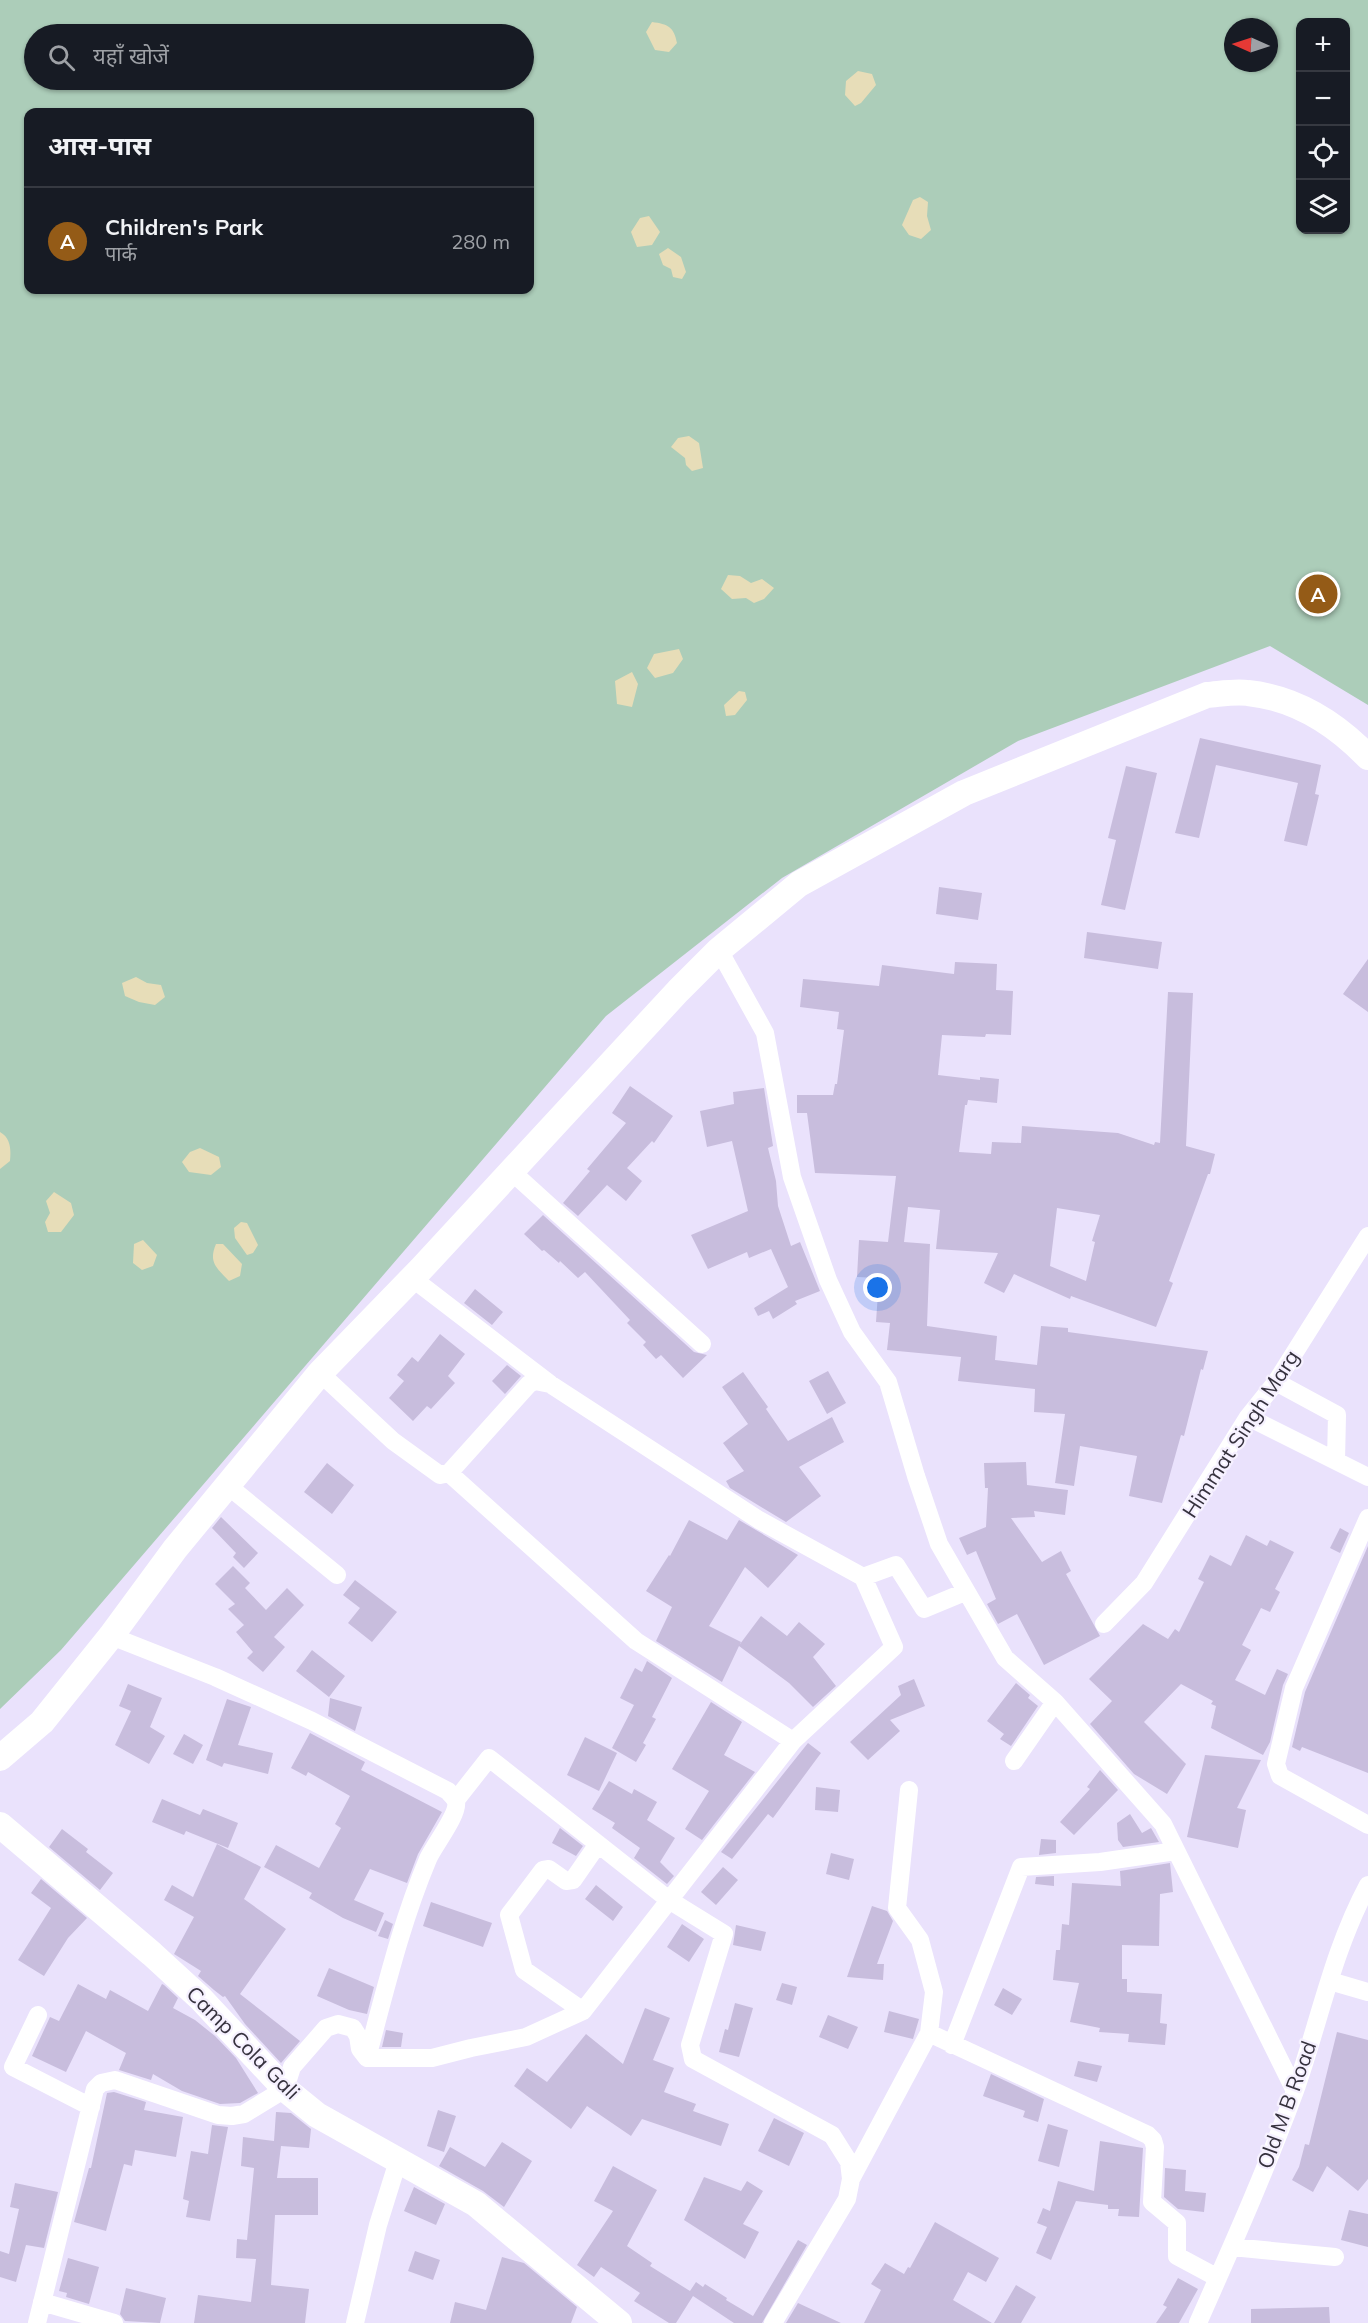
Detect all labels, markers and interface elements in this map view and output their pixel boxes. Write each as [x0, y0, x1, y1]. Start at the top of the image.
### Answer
north arrow [1224, 18, 1278, 72]
map controls [1296, 18, 1350, 234]
button: + [1296, 18, 1350, 72]
search box [24, 24, 534, 90]
icon: search [45, 41, 78, 74]
text: यहाँ खोजें [93, 42, 169, 70]
button: − [1296, 72, 1350, 126]
button: locate [1296, 126, 1350, 180]
text: आस-पास [48, 129, 151, 162]
button: layers [1296, 180, 1350, 234]
text: Children's Park [105, 213, 263, 241]
text: A [60, 229, 75, 254]
text: 280 m [451, 229, 510, 254]
text: पार्क [105, 241, 137, 266]
pin: A [1298, 572, 1338, 616]
your location [863, 1273, 892, 1302]
street label: Himmat Singh Marg [1176, 1345, 1304, 1522]
street label: Camp Cola Gali [182, 1980, 306, 2104]
street label: Old M B Road [1251, 2037, 1321, 2172]

